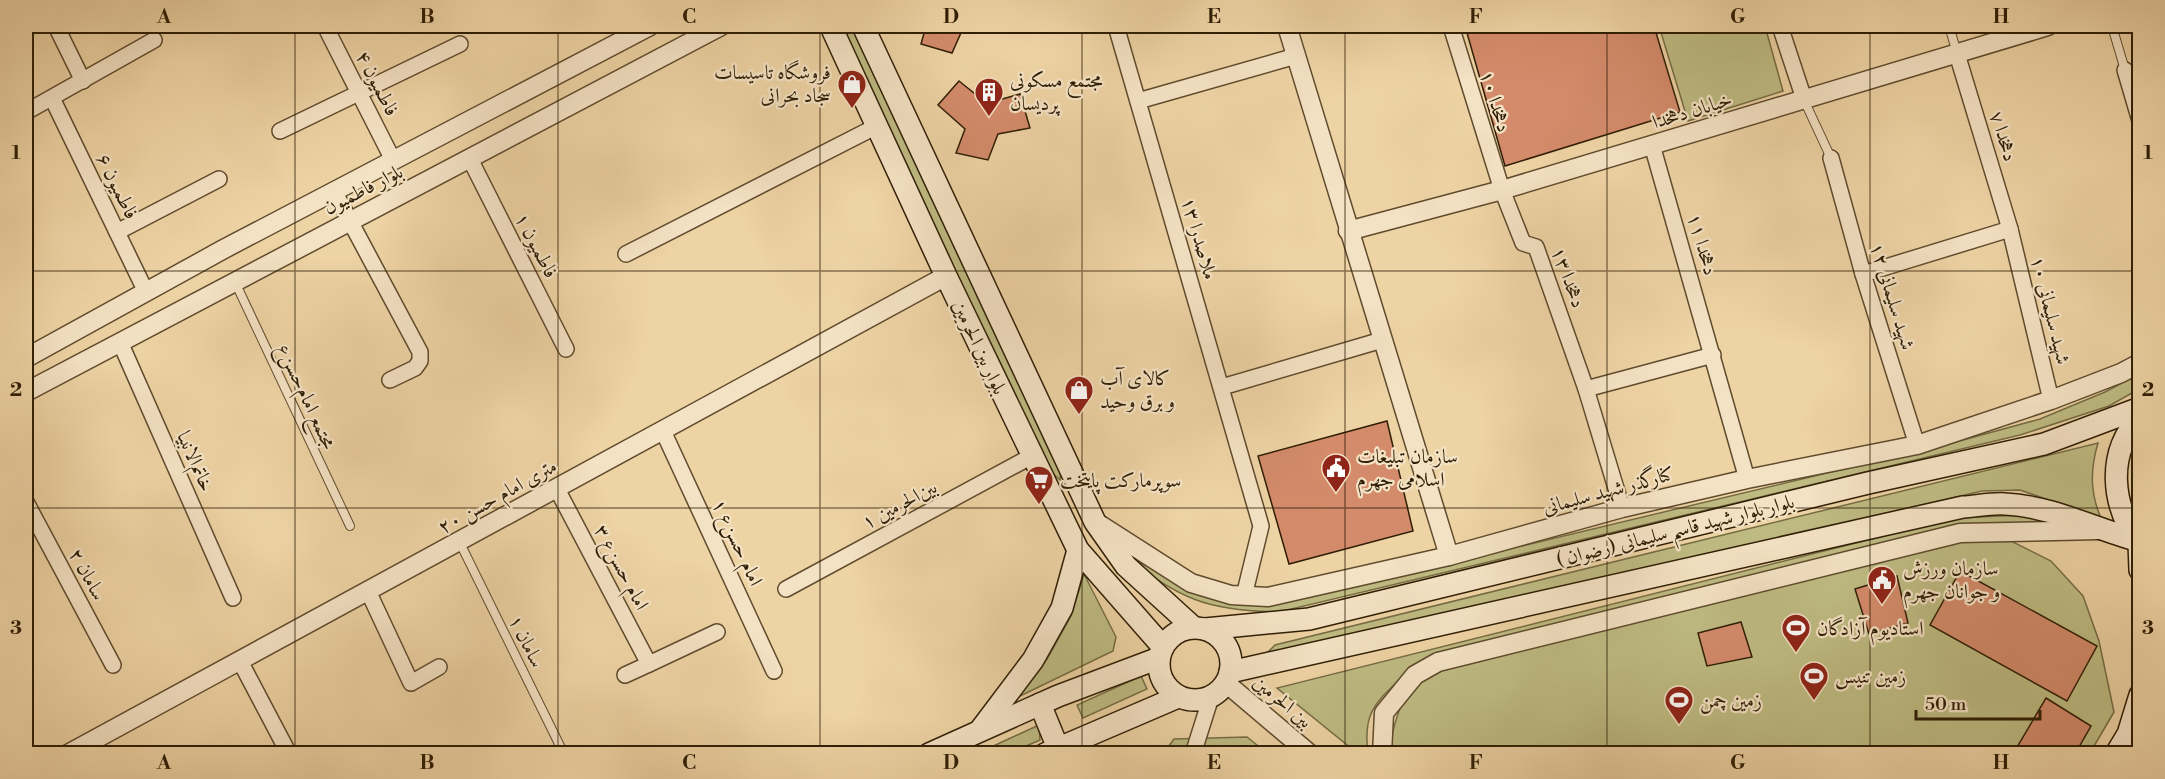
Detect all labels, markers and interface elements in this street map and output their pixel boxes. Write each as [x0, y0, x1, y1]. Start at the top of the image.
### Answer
text: A [156, 5, 172, 30]
text: B [419, 5, 435, 30]
text: C [682, 5, 696, 30]
text: D [943, 5, 959, 30]
text: E [1207, 5, 1221, 30]
text: F [1469, 5, 1483, 30]
text: G [1730, 5, 1746, 30]
text: H [1993, 5, 2010, 30]
street label: فاطمیون ۴ [350, 47, 404, 121]
place label: فروشگاه تاسیسات سجاد بحرانی [714, 59, 831, 109]
shop icon: فروشگاه تاسیسات سجاد بحرانی [836, 68, 868, 110]
street label: دهخدا ۱۰ [1473, 68, 1516, 135]
place label: مجتمع مسکونی پردیسان [1010, 69, 1103, 117]
building icon: مجتمع مسکونی پردیسان [973, 76, 1005, 118]
street label: خیابان دهخدا [1649, 87, 1735, 135]
street label: دهخدا ۷ [1983, 108, 2022, 165]
text: 1 [11, 141, 21, 166]
text: 1 [2143, 141, 2153, 166]
street label: فاطمیون ۶ [90, 150, 143, 224]
street label: بلوار فاطمیون [320, 160, 408, 221]
street label: ملاصدرا ۱۳ [1175, 194, 1222, 283]
street label: فاطمیون ۱ [509, 209, 563, 283]
street label: دهخدا ۱۱ [1681, 211, 1722, 278]
street label: شهید سلیمانی ۱۲ [1863, 240, 1920, 353]
street label: دهخدا ۱۳ [1545, 244, 1590, 311]
street label: شهید سلیمانی ۱۰ [2024, 254, 2075, 367]
street label: بلوار بین الحرمین [946, 296, 1011, 399]
street label: مجتمع امام‌حسن‌ع [267, 340, 341, 455]
place label: کالای آب و برق وحید [1100, 366, 1175, 415]
shop icon: کالای آب و برق وحید [1063, 374, 1095, 416]
text: 2 [10, 378, 22, 403]
text: 2 [2142, 378, 2154, 403]
street label: خاتم‌الانبیا [167, 427, 219, 497]
place label: سازمان تبلیغات اسلامی جهرم [1357, 445, 1458, 497]
public building icon: سازمان تبلیغات اسلامی جهرم [1320, 452, 1352, 494]
street label: ۲۰ متری امام حسن [434, 454, 564, 544]
street label: کنارگذر شهید سلیمانی [1539, 459, 1677, 521]
supermarket icon: سوپرمارکت پایتخت [1023, 464, 1055, 506]
place label: سوپرمارکت پایتخت [1060, 469, 1181, 495]
street label: بین‌الحرمین ۱ [858, 475, 942, 536]
street label: بلوار بلوار شهید قاسم سلیمانی (رضوان ) [1554, 490, 1799, 579]
street label: امام حسن‌ع ۱ [702, 495, 768, 592]
street label: امام حسن‌ع ۳ [584, 521, 654, 617]
street label: سامان ۲ [63, 544, 111, 605]
place label: سازمان ورزش و جوانان جهرم [1903, 557, 2000, 609]
public building icon: سازمان ورزش و جوانان جهرم [1866, 564, 1898, 606]
street label: سامان ۱ [502, 611, 549, 672]
sports icon: استادیوم آزادگان [1780, 612, 1812, 654]
text: 3 [10, 616, 22, 641]
place label: استادیوم آزادگان [1817, 616, 1924, 646]
text: 3 [2142, 616, 2154, 641]
sports icon: زمین تنیس [1798, 660, 1830, 702]
place label: زمین تنیس [1835, 665, 1906, 690]
street label: بین الحرمین [1247, 670, 1317, 734]
scale bar [1916, 683, 2040, 721]
sports icon: زمین چمن [1663, 684, 1695, 726]
place label: زمین چمن [1700, 689, 1762, 714]
text: 50 m [1925, 693, 1967, 716]
text: A [156, 751, 172, 776]
text: B [419, 751, 435, 776]
text: C [682, 751, 696, 776]
text: D [943, 751, 959, 776]
text: E [1207, 751, 1221, 776]
text: F [1469, 751, 1483, 776]
text: G [1730, 751, 1746, 776]
text: H [1993, 751, 2010, 776]

